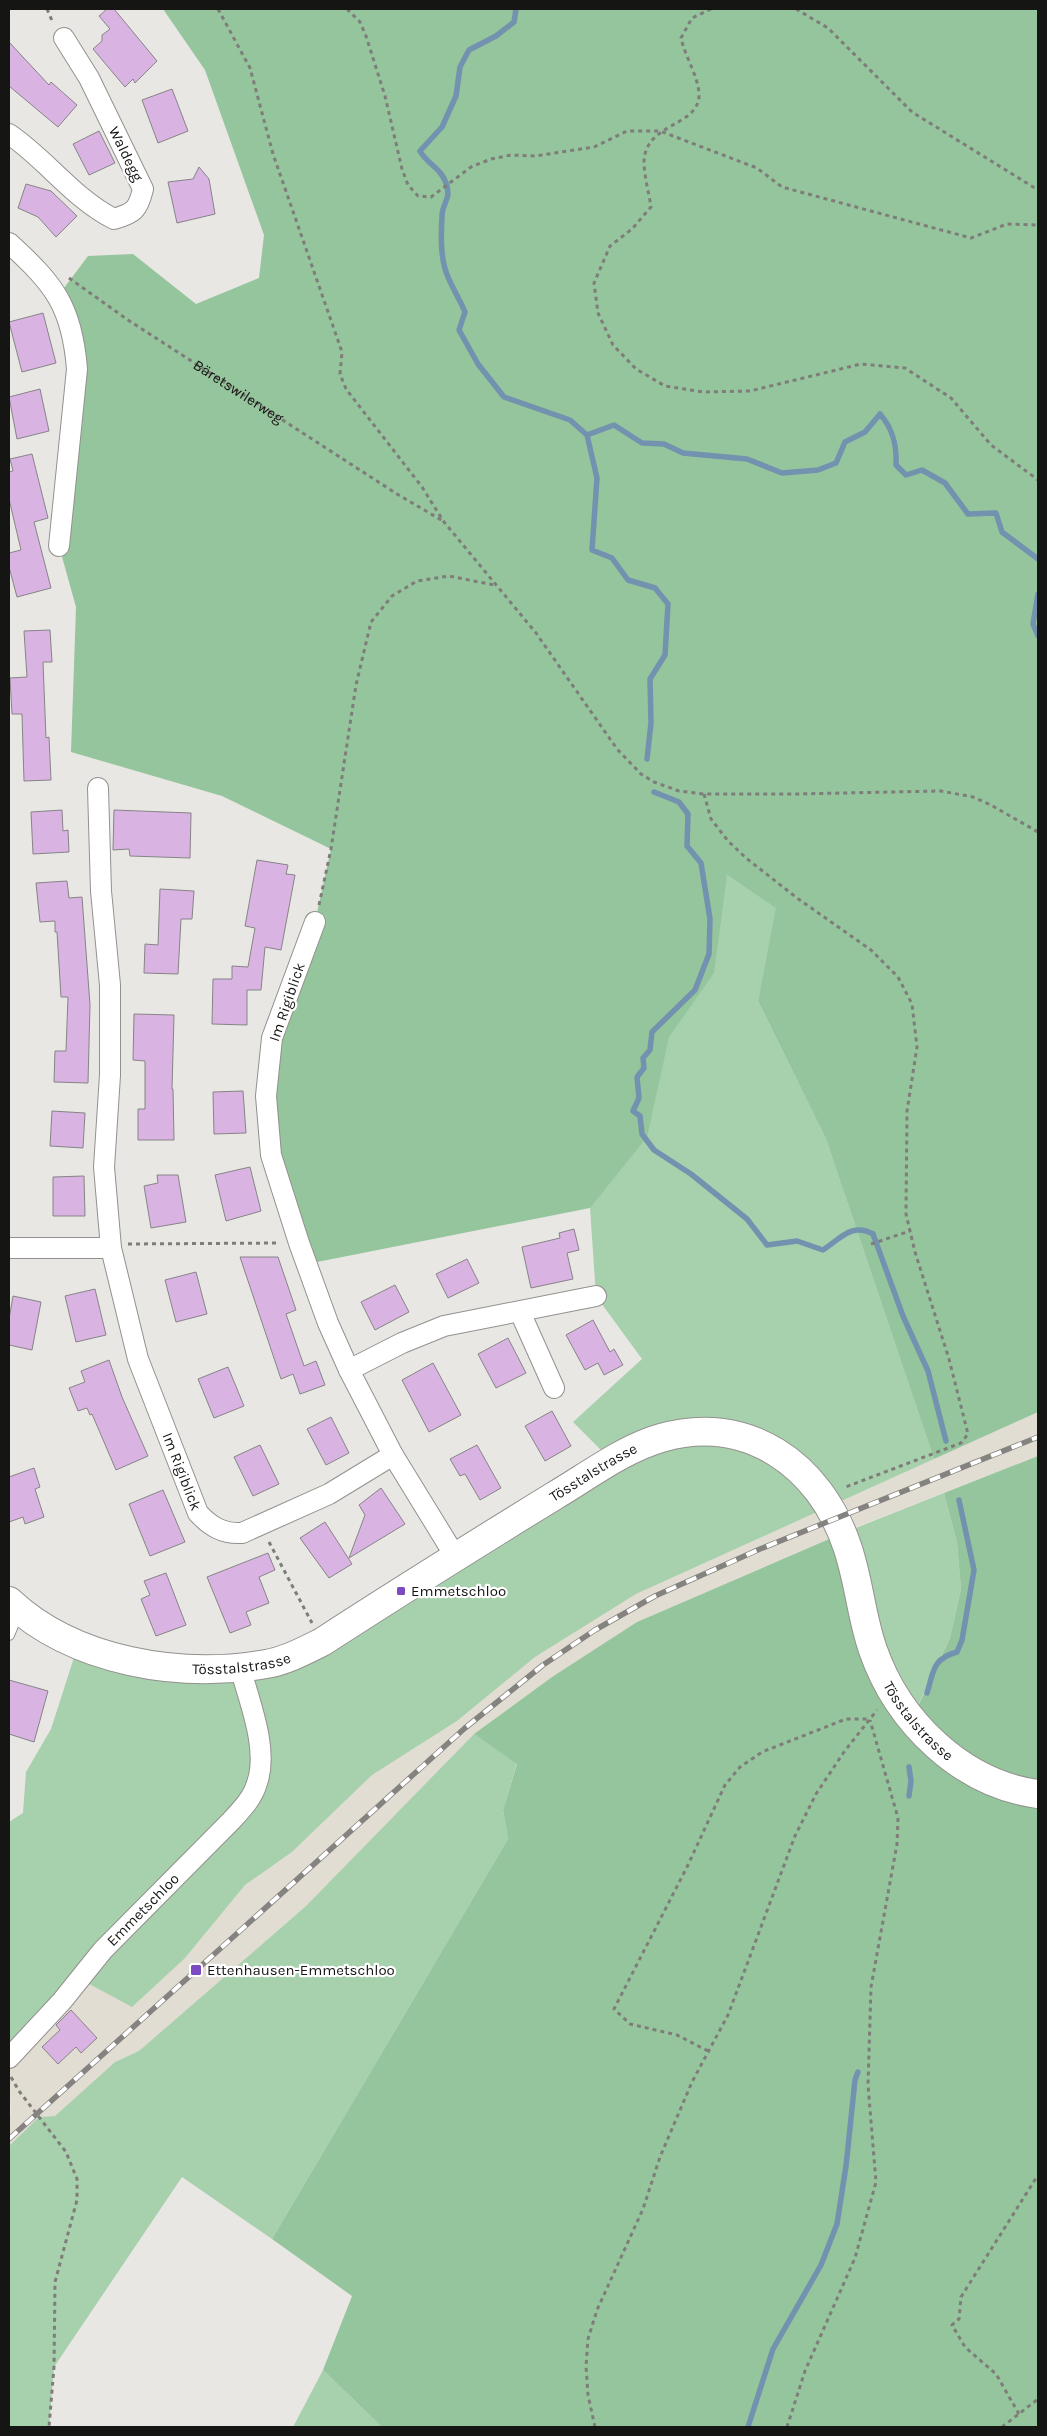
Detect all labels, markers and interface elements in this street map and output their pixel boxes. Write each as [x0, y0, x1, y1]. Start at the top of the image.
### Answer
street label: Waldegg [105, 124, 147, 185]
street label: Bäretswilerweg [190, 356, 287, 428]
street label: Im Rigiblick [265, 960, 309, 1044]
street label: Im Rigiblick [159, 1430, 205, 1513]
street label: Tösstalstrasse [546, 1439, 640, 1506]
place label: Emmetschloo [411, 1582, 506, 1600]
marker: Emmetschloo [395, 1585, 407, 1597]
street label: Tösstalstrasse [192, 1649, 293, 1678]
street label: Tösstalstrasse [879, 1678, 957, 1765]
street label: Emmetschloo [103, 1870, 183, 1950]
place label: Ettenhausen-Emmetschloo [207, 1961, 395, 1979]
marker: Ettenhausen-Emmetschloo [189, 1963, 203, 1977]

